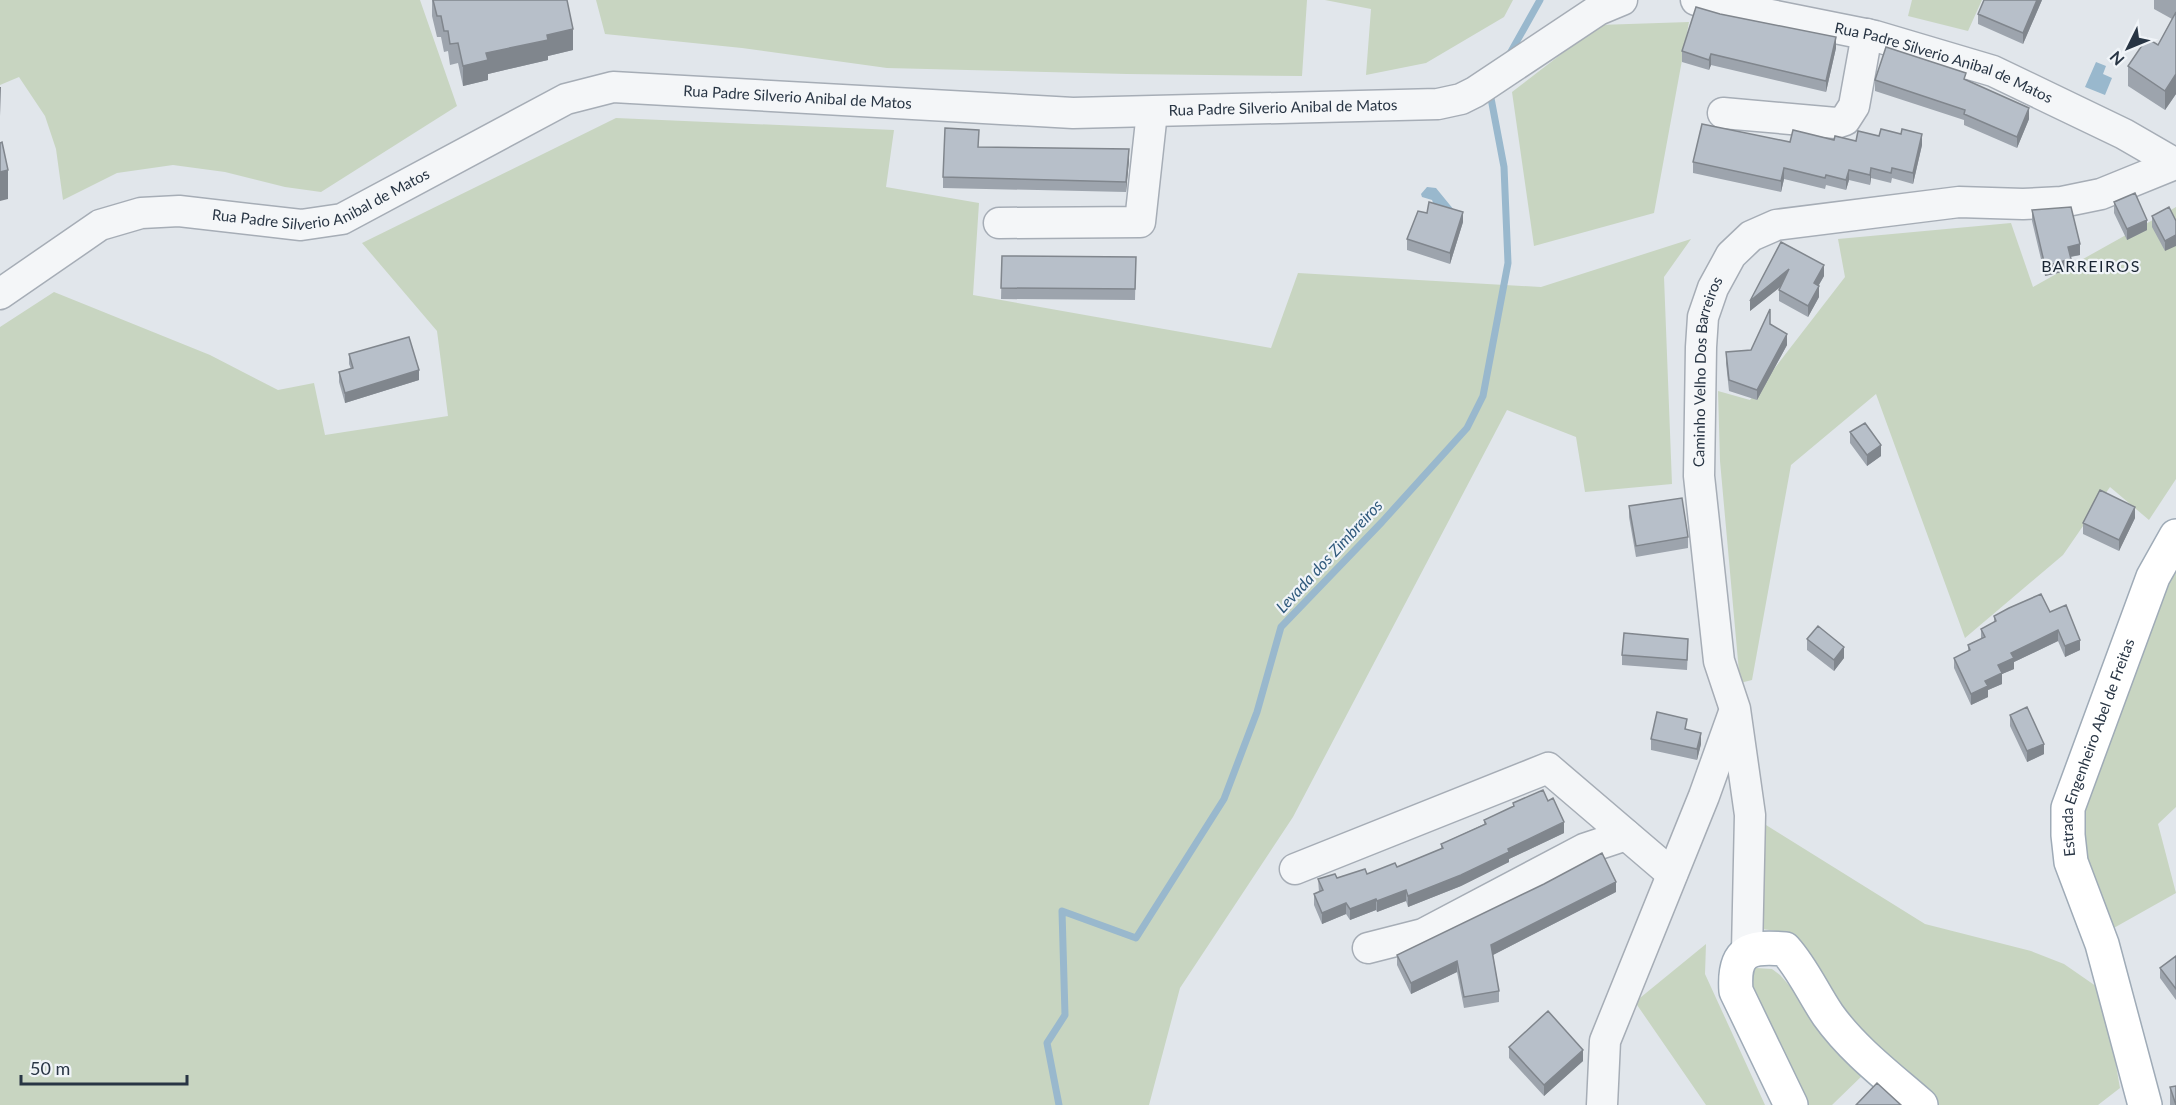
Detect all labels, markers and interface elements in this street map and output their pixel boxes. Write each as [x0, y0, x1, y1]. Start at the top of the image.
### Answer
street label: Rua Padre Silverio Anibal de Matos [1833, 18, 2056, 106]
north arrow [2098, 18, 2158, 78]
text: N [2106, 48, 2128, 70]
street label: Rua Padre Silverio Anibal de Matos [683, 81, 912, 112]
street label: Rua Padre Silverio Anibal de Matos [1168, 95, 1398, 119]
street label: Rua Padre Silverio Anibal de Matos [211, 164, 432, 233]
district label: BARREIROS [2041, 256, 2141, 275]
street label: Caminho Velho Dos Barreiros [1689, 273, 1726, 467]
water label: Levada dos Zimbreiros [1271, 495, 1386, 616]
street label: Estrada Engenheiro Abel de Freitas [2058, 636, 2138, 858]
scale bar [21, 1048, 188, 1086]
text: 50 m [30, 1057, 70, 1079]

